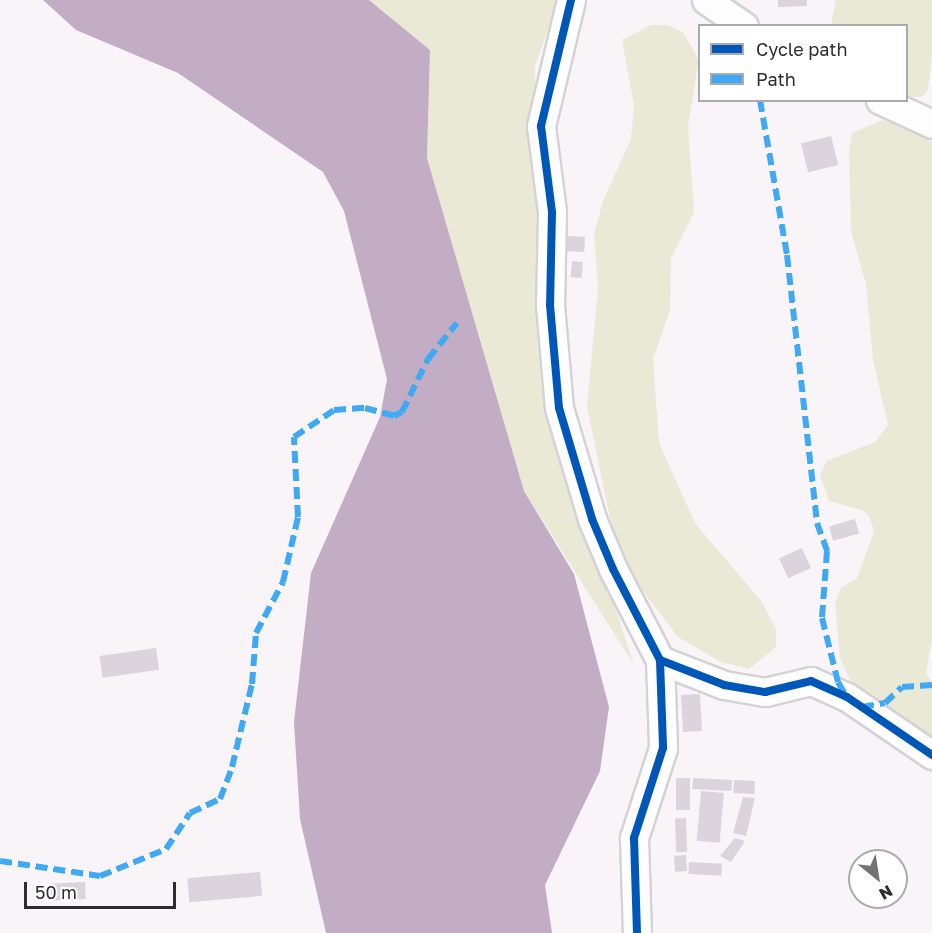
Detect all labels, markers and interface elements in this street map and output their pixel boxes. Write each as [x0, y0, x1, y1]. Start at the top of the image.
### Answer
legend [698, 24, 908, 102]
text: Cycle path [756, 38, 848, 60]
text: Path [756, 68, 796, 90]
north arrow [848, 849, 908, 909]
scale bar [27, 870, 178, 908]
text: 50 m [35, 881, 77, 903]
text: N [876, 881, 896, 905]

